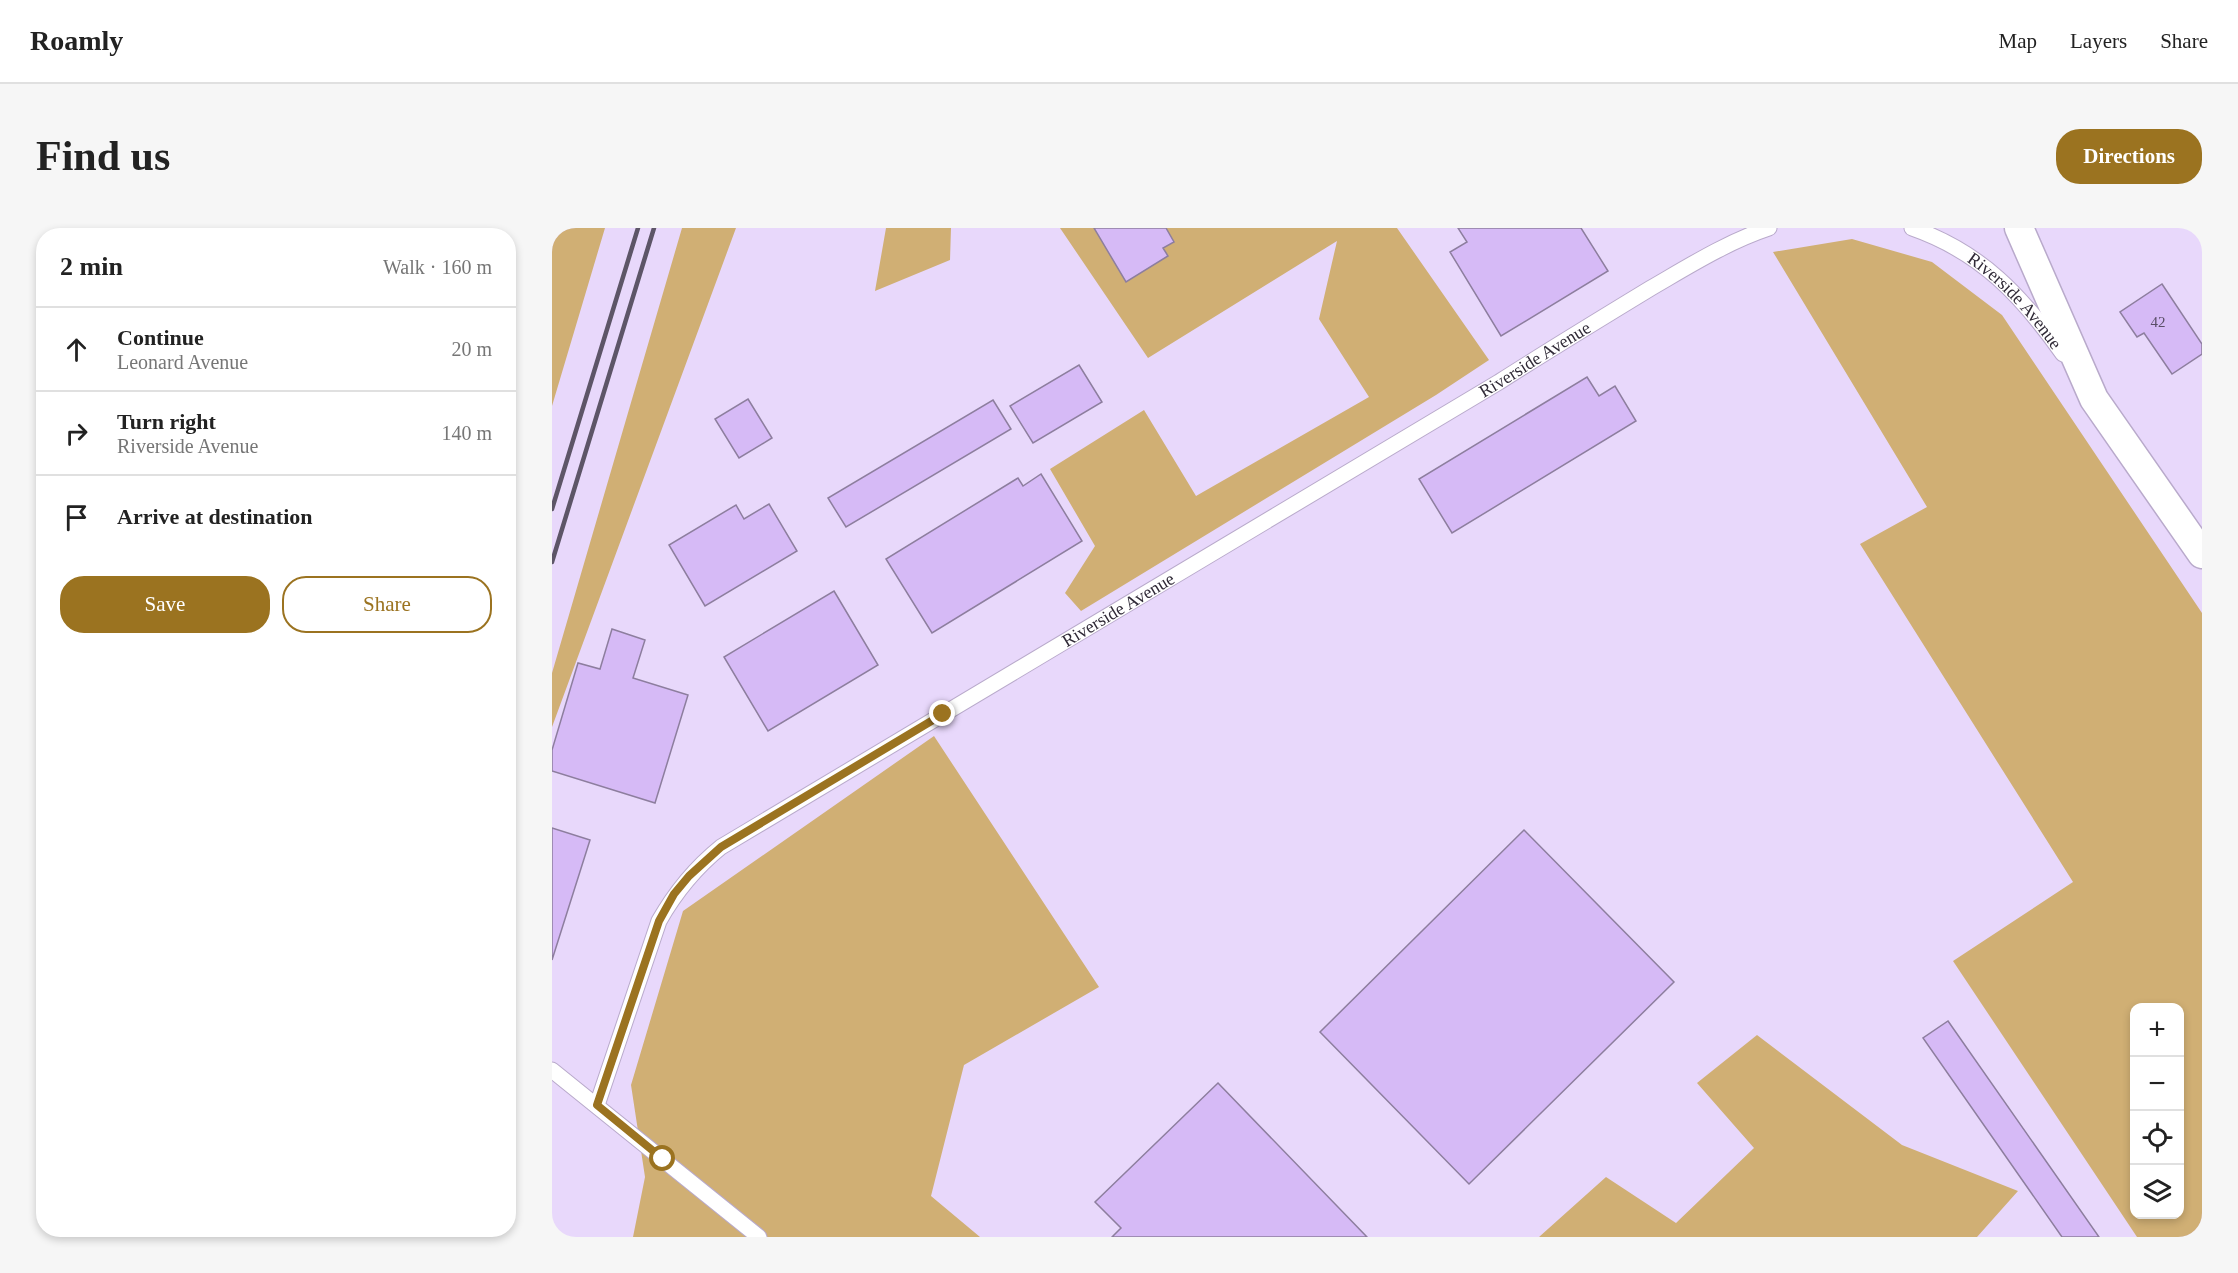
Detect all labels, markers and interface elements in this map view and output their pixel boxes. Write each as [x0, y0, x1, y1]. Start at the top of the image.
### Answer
text: Roamly [30, 25, 123, 56]
text: Map [1999, 29, 2037, 53]
text: Layers [2070, 29, 2127, 53]
text: Share [2160, 29, 2208, 53]
button: Directions [2056, 129, 2202, 184]
text: Find us [36, 133, 170, 179]
street label: Riverside Avenue [1964, 248, 2066, 353]
text: 2 min [60, 252, 123, 281]
text: Walk · 160 m [383, 256, 492, 278]
house number: 42 [2151, 314, 2166, 330]
street label: Riverside Avenue [1476, 317, 1594, 402]
text: Continue [117, 325, 204, 350]
icon: ahead [60, 333, 93, 366]
text: 20 m [451, 338, 492, 360]
text: Leonard Avenue [117, 351, 248, 373]
text: Turn right [117, 409, 216, 434]
icon: right [60, 417, 93, 450]
text: 140 m [441, 422, 492, 444]
text: Riverside Avenue [117, 435, 258, 457]
icon: arrive [60, 501, 93, 534]
text: Arrive at destination [117, 504, 313, 529]
street label: Riverside Avenue [1058, 568, 1178, 651]
button: Save [60, 576, 270, 633]
button: Share [282, 576, 492, 633]
route end [929, 700, 955, 726]
map controls [2130, 1003, 2184, 1219]
button: + [2130, 1003, 2184, 1057]
button: − [2130, 1057, 2184, 1111]
button: locate [2130, 1111, 2184, 1165]
route start [649, 1145, 675, 1171]
button: layers [2130, 1165, 2184, 1219]

